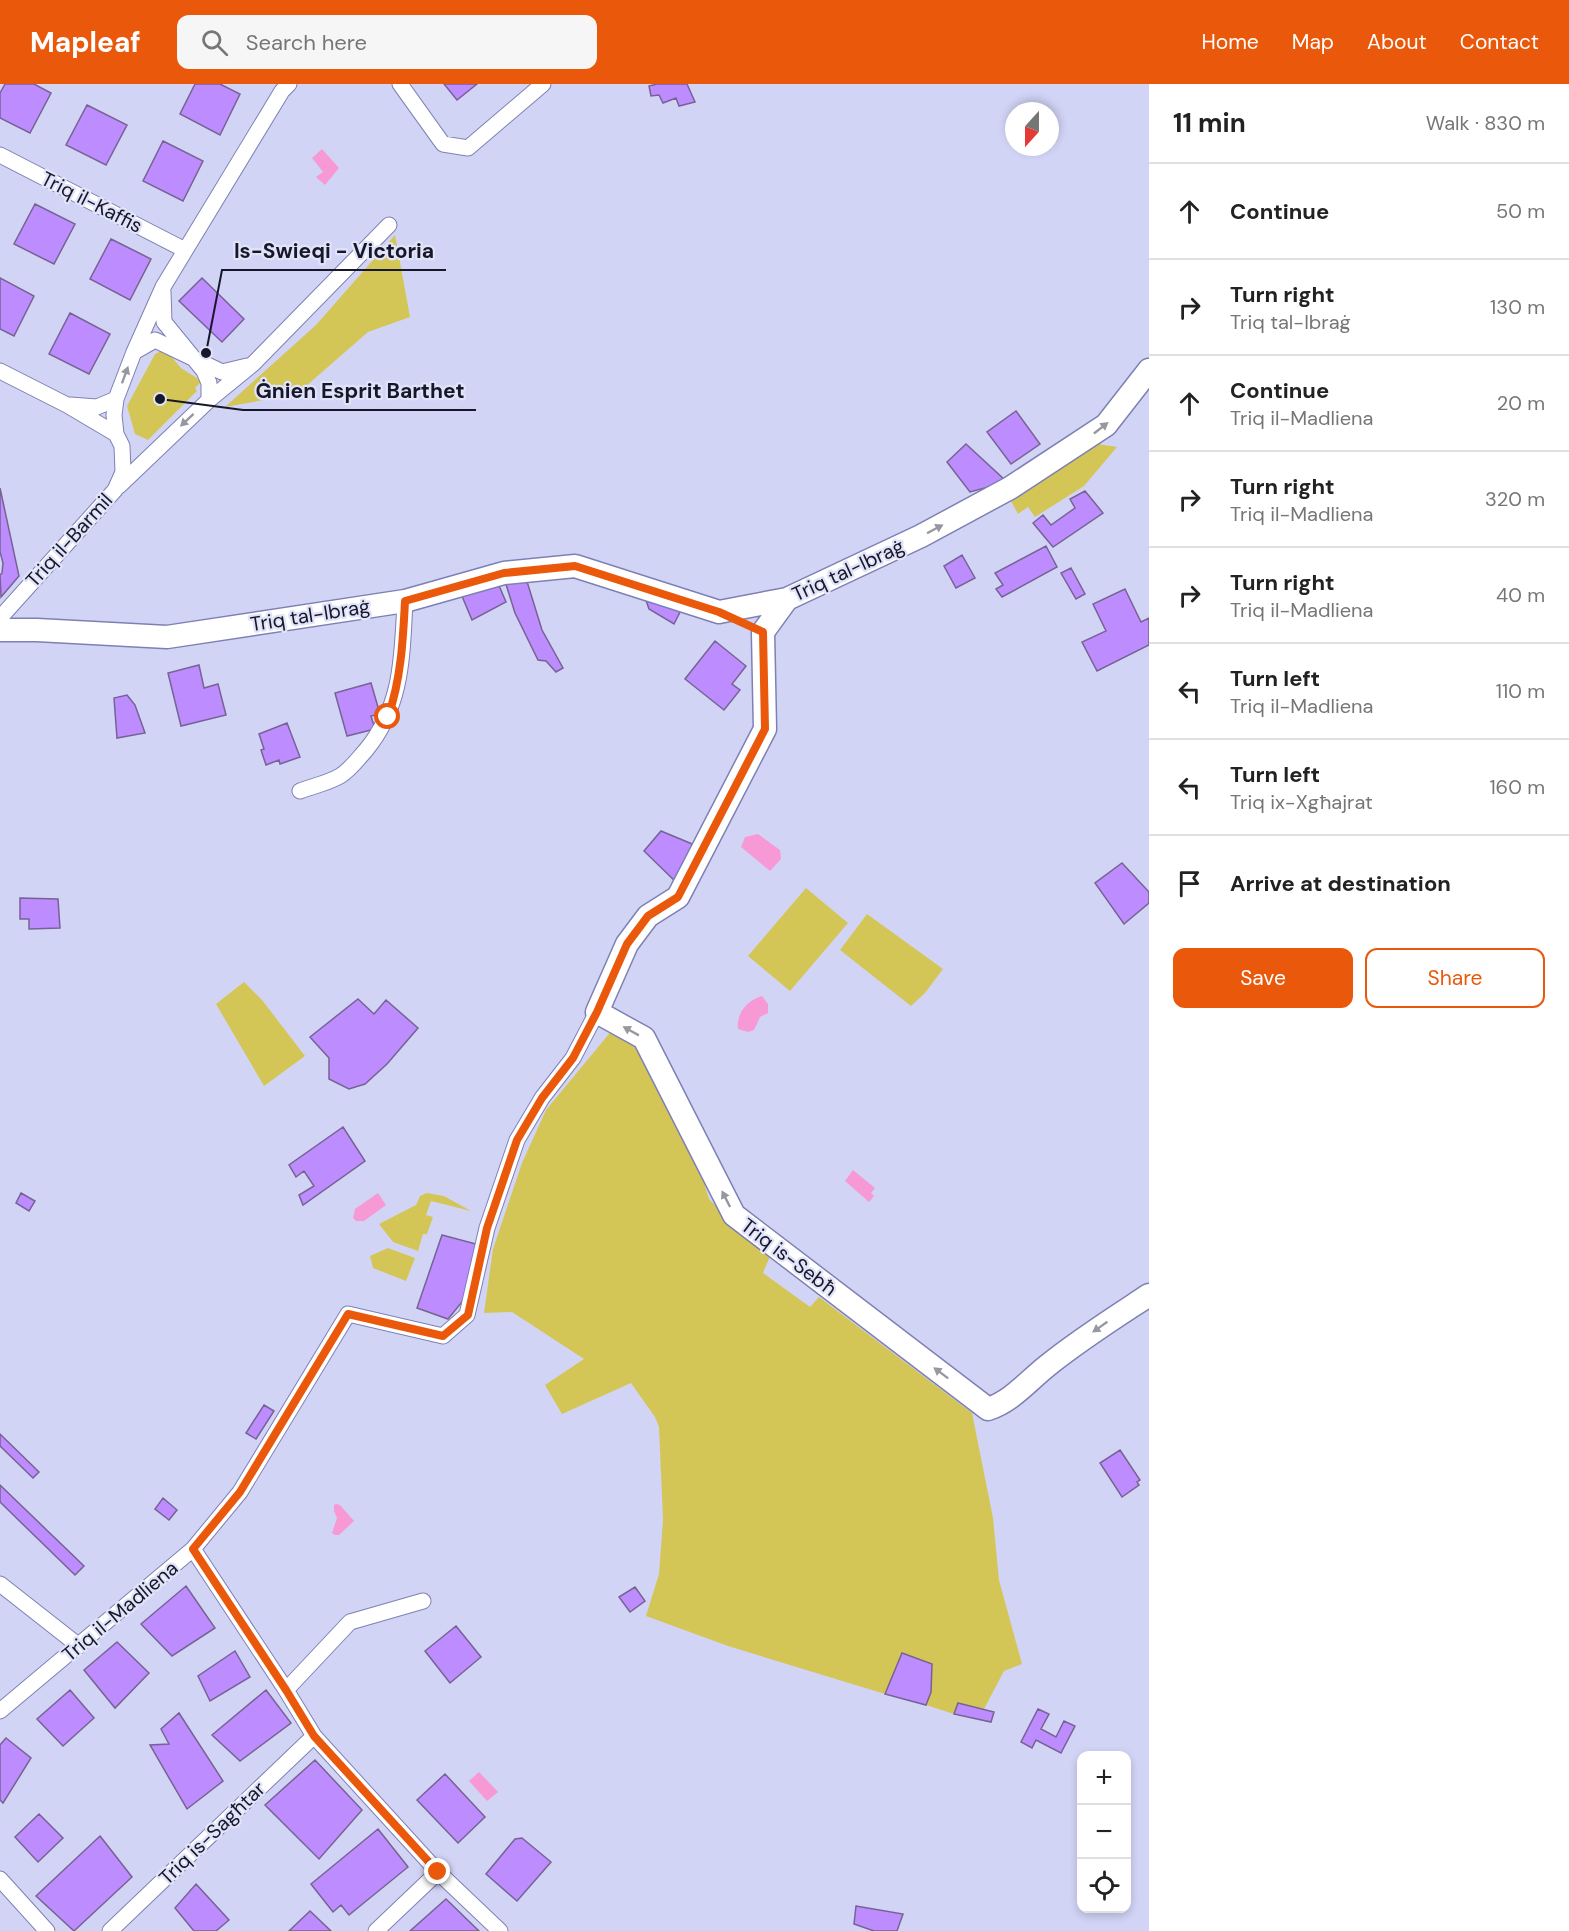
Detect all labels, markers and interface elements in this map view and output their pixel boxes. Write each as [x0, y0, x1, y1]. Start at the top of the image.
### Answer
search box [177, 15, 597, 69]
text: Mapleaf [30, 24, 141, 61]
icon: search [198, 26, 231, 59]
text: Search here [246, 28, 367, 57]
text: Home [1201, 28, 1259, 56]
text: Map [1292, 28, 1334, 56]
text: About [1367, 28, 1427, 56]
text: Contact [1460, 28, 1539, 56]
north arrow [1005, 102, 1059, 156]
text: 11 min [1173, 106, 1246, 140]
text: Walk · 830 m [1426, 110, 1545, 136]
street label: Triq il-Kaffis [37, 165, 147, 239]
icon: ahead [1173, 195, 1206, 228]
text: Continue [1230, 197, 1329, 226]
text: 50 m [1496, 198, 1545, 224]
callout: Is-Swieqi - Victoria [222, 231, 446, 270]
text: Is-Swieqi - Victoria [234, 237, 434, 265]
text: Turn right [1230, 280, 1335, 309]
icon: right [1173, 291, 1206, 324]
text: 130 m [1490, 294, 1545, 320]
text: Triq tal-Ibraġ [1230, 309, 1351, 335]
one-way arrow [121, 366, 131, 384]
callout: Ġnien Esprit Barthet [243, 371, 476, 410]
text: Continue [1230, 376, 1329, 405]
text: Ġnien Esprit Barthet [255, 377, 465, 405]
icon: ahead [1173, 387, 1206, 420]
text: 20 m [1497, 390, 1545, 416]
text: Triq il-Madliena [1230, 405, 1373, 431]
one-way arrow [180, 413, 195, 426]
one-way arrow [1093, 421, 1109, 434]
text: Turn right [1230, 472, 1335, 501]
icon: right [1173, 483, 1206, 516]
text: 320 m [1485, 486, 1545, 512]
street label: Triq il-Barmil [20, 488, 118, 592]
text: Triq il-Madliena [1230, 501, 1373, 527]
one-way arrow [926, 524, 943, 534]
street label: Triq tal-Ibraġ [788, 533, 908, 607]
text: Turn right [1230, 568, 1335, 597]
icon: right [1173, 579, 1206, 612]
text: 40 m [1496, 582, 1545, 608]
street label: Triq tal-Ibraġ [248, 593, 372, 637]
text: Triq il-Madliena [1230, 597, 1373, 623]
text: Turn left [1230, 664, 1320, 693]
icon: left [1173, 675, 1206, 708]
text: 110 m [1496, 678, 1545, 704]
text: Triq il-Madliena [1230, 693, 1373, 719]
route start [374, 703, 400, 729]
text: Turn left [1230, 760, 1320, 789]
icon: left [1173, 771, 1206, 804]
text: 160 m [1489, 774, 1545, 800]
text: Triq ix-Xgħajrat [1230, 789, 1373, 815]
icon: arrive [1173, 867, 1206, 900]
text: Arrive at destination [1230, 869, 1451, 898]
button: Save [1173, 948, 1353, 1008]
button: Share [1365, 948, 1545, 1008]
one-way arrow [622, 1026, 639, 1036]
one-way arrow [721, 1190, 731, 1208]
street label: Triq is-Sebħ [736, 1212, 842, 1302]
one-way arrow [1092, 1321, 1108, 1332]
one-way arrow [934, 1368, 949, 1380]
street label: Triq il-Madliena [57, 1555, 183, 1667]
map controls [1077, 1751, 1131, 1913]
button: + [1077, 1751, 1131, 1805]
street label: Triq is-Sagħtar [153, 1776, 271, 1890]
button: − [1077, 1805, 1131, 1859]
route end [424, 1858, 450, 1884]
button: locate [1077, 1859, 1131, 1913]

